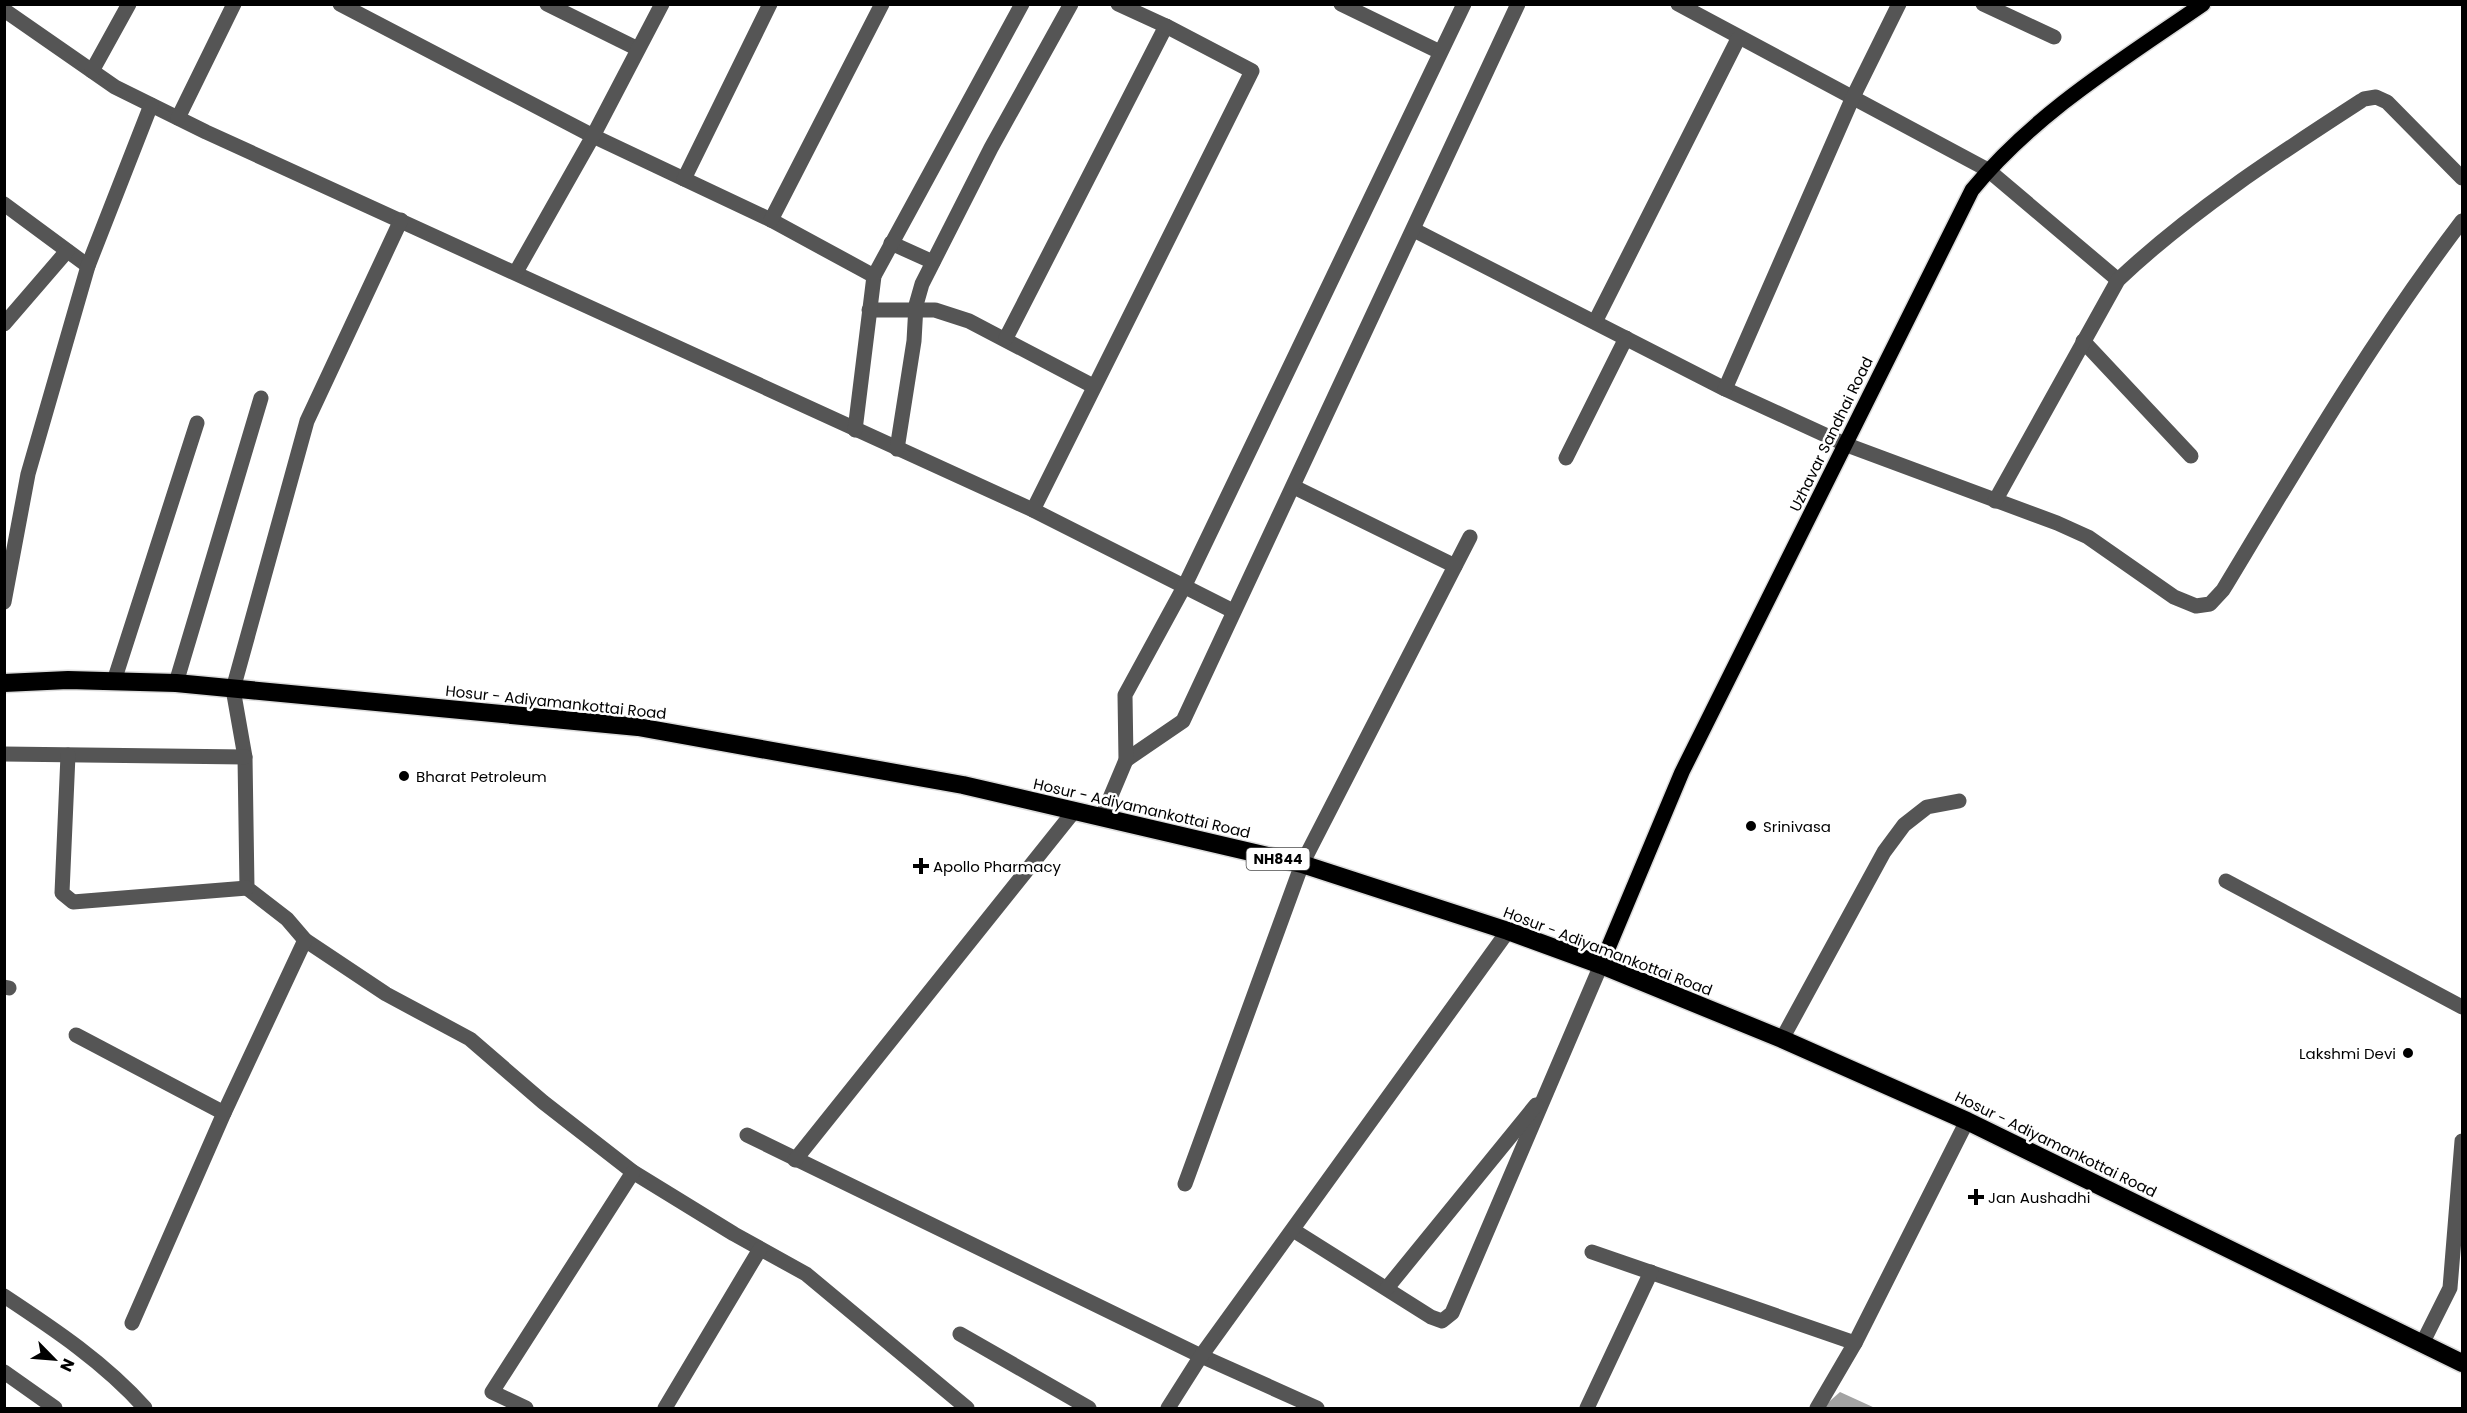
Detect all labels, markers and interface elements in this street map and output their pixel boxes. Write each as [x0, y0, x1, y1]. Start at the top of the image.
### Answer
street label: Uzhavar Sandhai Road [1784, 353, 1878, 515]
street label: Hosur - Adiyamankottai Road [444, 680, 668, 724]
place label: Bharat Petroleum [416, 766, 547, 787]
marker: Bharat Petroleum [397, 769, 411, 783]
street label: Hosur - Adiyamankottai Road [1031, 773, 1253, 843]
place label: Srinivasa [1763, 816, 1831, 837]
marker: Srinivasa [1744, 819, 1758, 833]
road number: NH844 [1246, 848, 1310, 870]
place label: Apollo Pharmacy [933, 856, 1062, 877]
marker: Apollo Pharmacy [914, 859, 928, 873]
street label: Hosur - Adiyamankottai Road [1501, 901, 1715, 1001]
place label: Lakshmi Devi [2299, 1043, 2396, 1064]
marker: Lakshmi Devi [2401, 1046, 2415, 1060]
street label: Hosur - Adiyamankottai Road [1952, 1086, 2160, 1202]
place label: Jan Aushadhi [1988, 1187, 2090, 1208]
marker: Jan Aushadhi [1969, 1190, 1983, 1204]
north arrow [24, 1329, 84, 1389]
text: N [54, 1355, 80, 1375]

